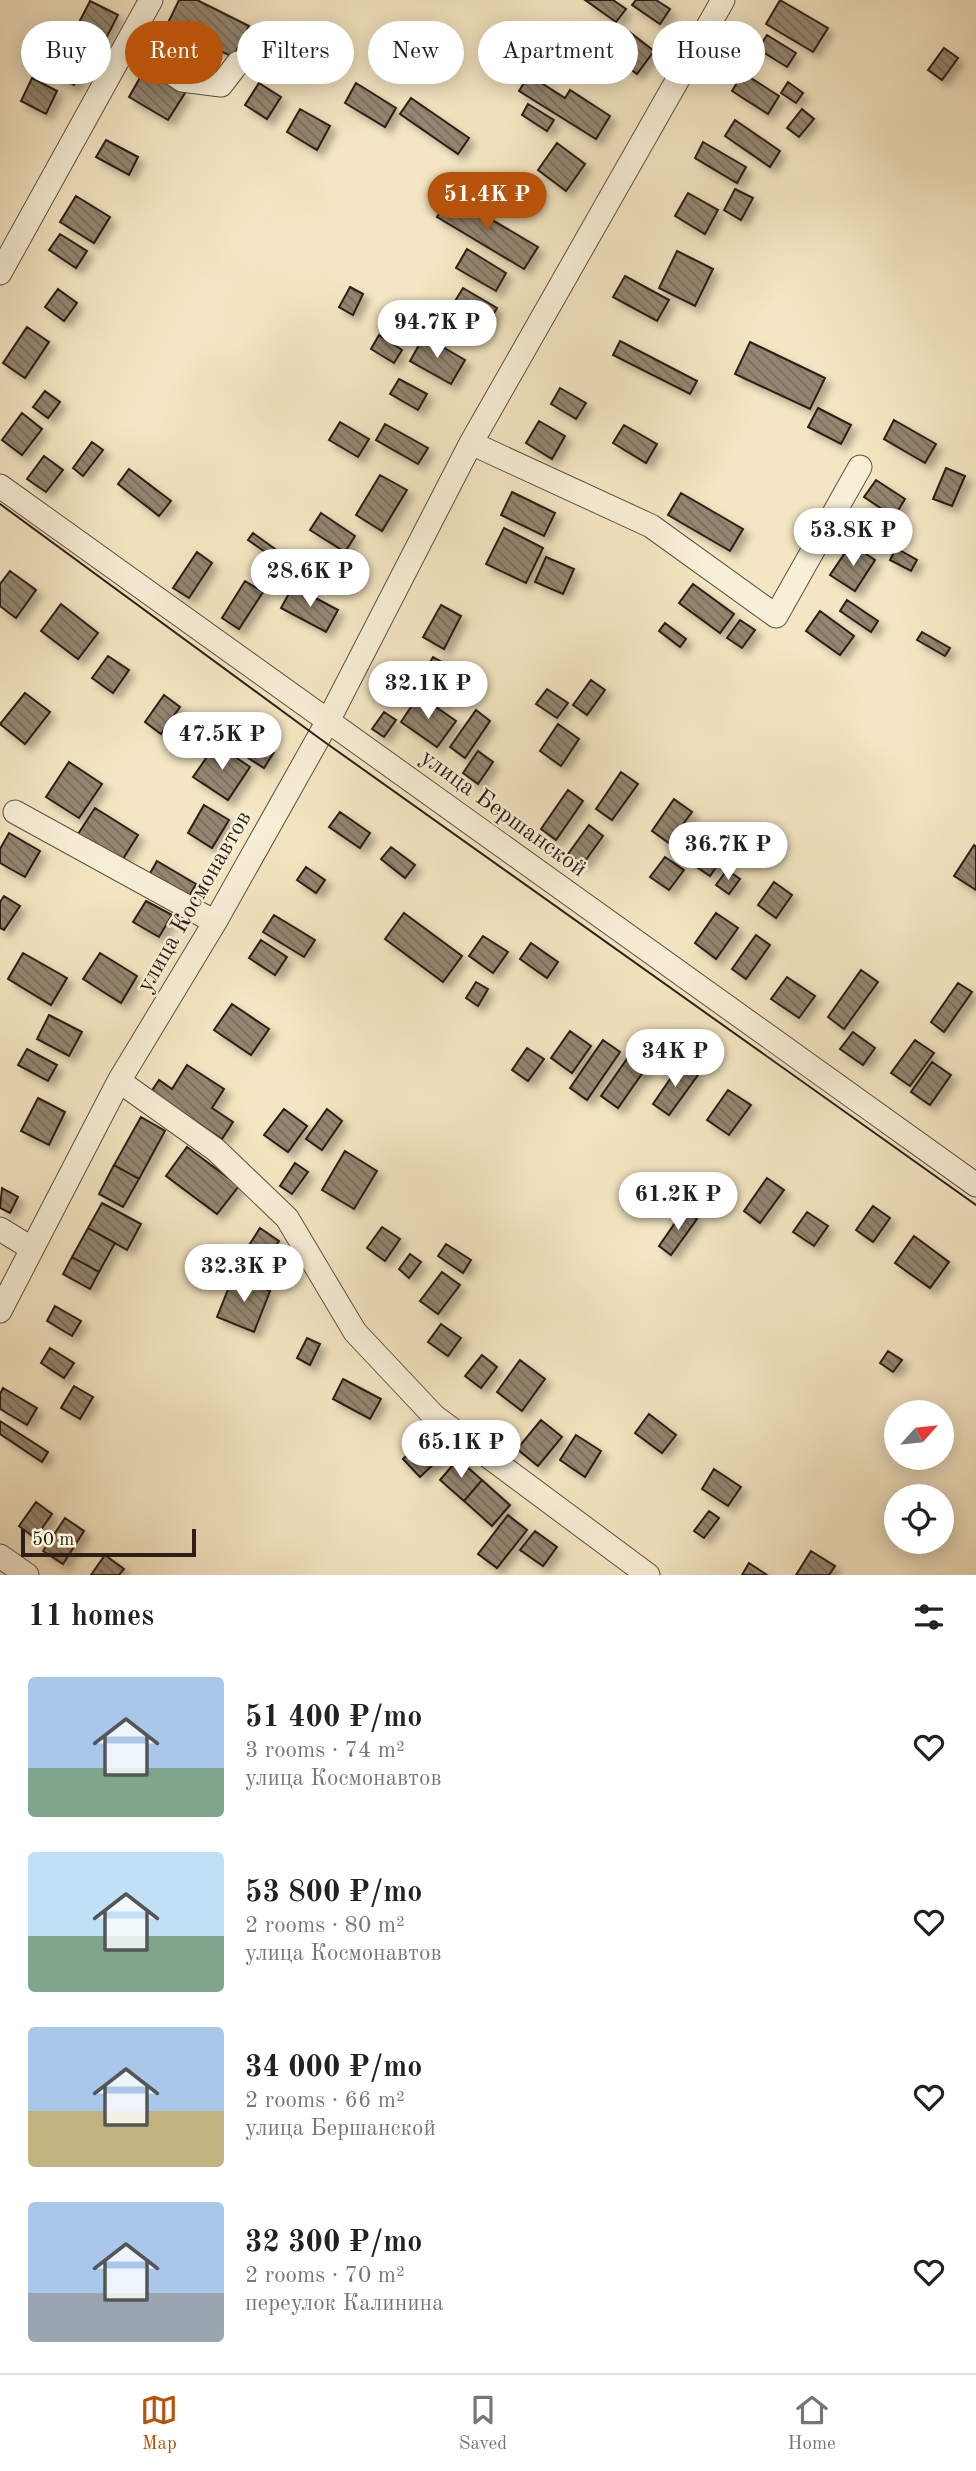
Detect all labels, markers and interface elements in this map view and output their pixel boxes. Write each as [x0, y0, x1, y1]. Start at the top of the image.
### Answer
chip: Buy [21, 21, 111, 84]
chip: Rent [125, 21, 223, 84]
chip: Filters [237, 21, 354, 84]
chip: New [368, 21, 464, 84]
chip: Apartment [478, 21, 638, 84]
chip: House [652, 21, 765, 84]
pin: 51.4K ₽ [422, 173, 552, 232]
text: 51.4K ₽ [444, 183, 530, 206]
pin: 94.7K ₽ [372, 300, 502, 360]
text: 94.7K ₽ [394, 311, 480, 334]
pin: 53.8K ₽ [788, 508, 918, 568]
text: 53.8K ₽ [810, 519, 896, 542]
pin: 28.6K ₽ [245, 550, 375, 609]
text: 28.6K ₽ [267, 560, 353, 583]
pin: 32.1K ₽ [363, 662, 493, 721]
text: 32.1K ₽ [385, 672, 471, 695]
pin: 47.5K ₽ [157, 712, 287, 772]
text: 47.5K ₽ [179, 723, 265, 746]
street label: улица Бершанской [415, 746, 591, 882]
street label: улица Космонавтов [133, 807, 257, 997]
pin: 36.7K ₽ [663, 822, 793, 882]
text: 36.7K ₽ [685, 833, 771, 856]
pin: 34K ₽ [626, 1030, 724, 1089]
text: 34K ₽ [642, 1040, 708, 1063]
pin: 61.2K ₽ [613, 1172, 743, 1232]
text: 61.2K ₽ [635, 1183, 721, 1206]
pin: 32.3K ₽ [179, 1244, 309, 1304]
text: 32.3K ₽ [201, 1255, 287, 1278]
north arrow [884, 1400, 954, 1470]
map controls [884, 1400, 954, 1554]
pin: 65.1K ₽ [396, 1420, 526, 1480]
text: 65.1K ₽ [418, 1431, 504, 1454]
button: locate [884, 1484, 954, 1554]
scale bar [21, 1526, 196, 1558]
text: 50 m [32, 1531, 74, 1550]
icon: filters [910, 1598, 948, 1636]
text: 11 homes [28, 1602, 154, 1632]
text: 51 400 ₽/mo [245, 1703, 422, 1733]
icon: home [84, 1705, 168, 1789]
icon: heart [910, 1728, 948, 1766]
text: 3 rooms · 74 m² [245, 1739, 405, 1762]
text: улица Космонавтов [245, 1767, 441, 1790]
text: 53 800 ₽/mo [245, 1878, 422, 1908]
icon: home [84, 1880, 168, 1964]
icon: heart [910, 1903, 948, 1941]
text: 2 rooms · 80 m² [245, 1914, 405, 1937]
text: улица Космонавтов [245, 1942, 441, 1965]
text: 34 000 ₽/mo [245, 2053, 422, 2083]
icon: home [84, 2055, 168, 2139]
icon: heart [910, 2078, 948, 2116]
text: 2 rooms · 66 m² [245, 2089, 405, 2112]
text: улица Бершанской [245, 2117, 436, 2140]
text: 32 300 ₽/mo [245, 2228, 422, 2258]
icon: home [84, 2230, 168, 2314]
icon: heart [910, 2253, 948, 2291]
text: 2 rooms · 70 m² [245, 2264, 405, 2287]
text: переулок Калинина [245, 2292, 444, 2315]
tab: Map [140, 2391, 178, 2456]
tab: Saved [459, 2391, 507, 2456]
tab: Home [788, 2391, 836, 2456]

